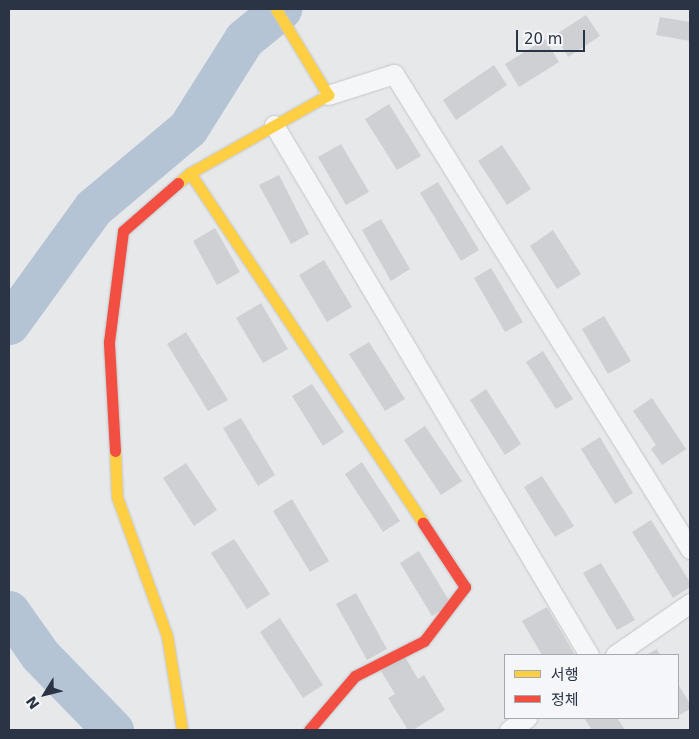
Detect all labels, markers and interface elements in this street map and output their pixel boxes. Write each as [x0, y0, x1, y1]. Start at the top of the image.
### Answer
scale bar [519, 20, 588, 52]
text: 20 m [524, 30, 562, 48]
legend [504, 654, 679, 719]
text: 서행 [551, 666, 579, 684]
north arrow [20, 669, 70, 719]
text: 정체 [551, 691, 579, 709]
text: N [23, 693, 43, 712]

